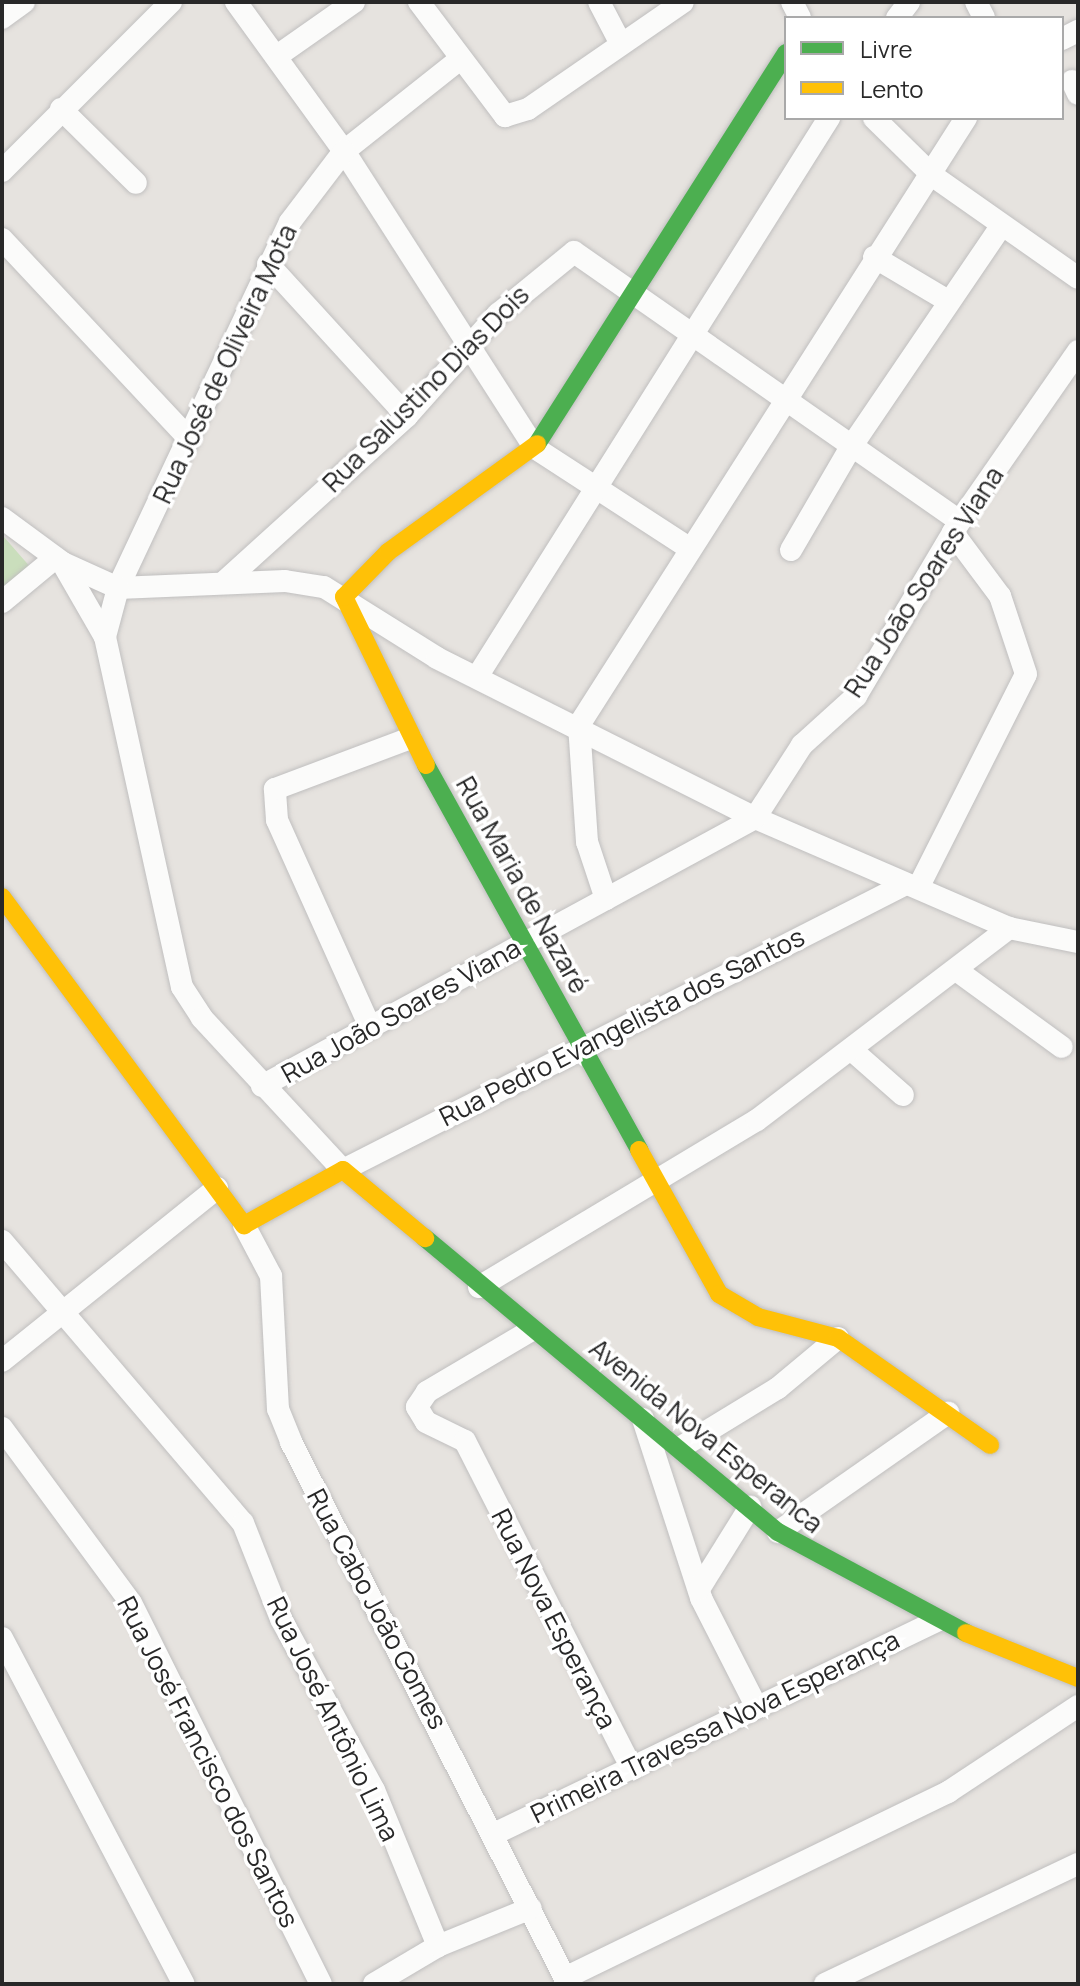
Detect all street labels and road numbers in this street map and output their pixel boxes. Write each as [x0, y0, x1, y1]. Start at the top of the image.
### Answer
street label: Rua José de Oliveira Mota [147, 220, 303, 508]
street label: Rua Salustino Dias Dois [316, 279, 536, 499]
street label: Rua João Soares Viana [838, 461, 1010, 703]
street label: Rua Maria de Nazaré [449, 771, 595, 999]
street label: Rua Pedro Evangelista dos Santos [434, 921, 810, 1133]
street label: Rua João Soares Viana [276, 932, 526, 1090]
street label: Avenida Nova Esperanca [583, 1332, 829, 1540]
street label: Rua Cabo João Gomes [300, 1484, 454, 1734]
street label: Rua Nova Esperança [485, 1504, 623, 1734]
street label: Rua José Francisco dos Santos [111, 1591, 305, 1933]
street label: Rua José Antônio Lima [260, 1592, 406, 1846]
street label: Primeira Travessa Nova Esperança [526, 1624, 904, 1830]

